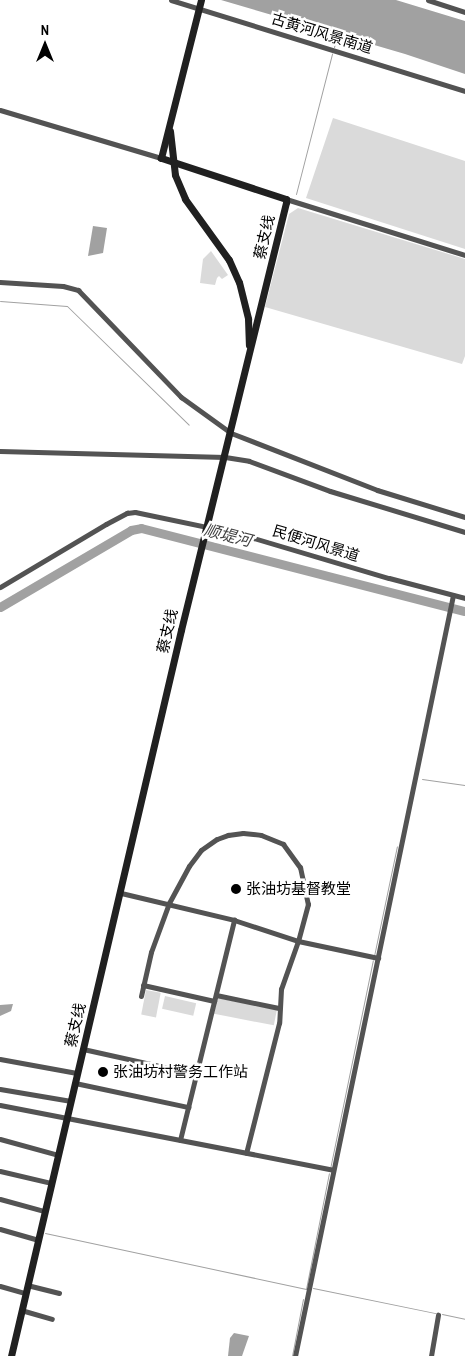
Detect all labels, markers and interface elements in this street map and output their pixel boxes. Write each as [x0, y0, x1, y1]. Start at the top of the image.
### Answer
street label: 古黄河风景南道 [269, 9, 375, 57]
north arrow [20, 20, 70, 70]
text: N [41, 21, 49, 39]
street label: 蔡支线 [250, 213, 278, 261]
water label: 顺堤河 [202, 520, 254, 550]
street label: 民便河风景道 [270, 521, 362, 565]
street label: 蔡支线 [153, 607, 181, 655]
place label: 张油坊基督教堂 [246, 880, 351, 898]
marker: 张油坊基督教堂 [230, 883, 242, 895]
street label: 蔡支线 [61, 1001, 89, 1049]
place label: 张油坊村警务工作站 [113, 1063, 248, 1081]
marker: 张油坊村警务工作站 [97, 1066, 109, 1078]

